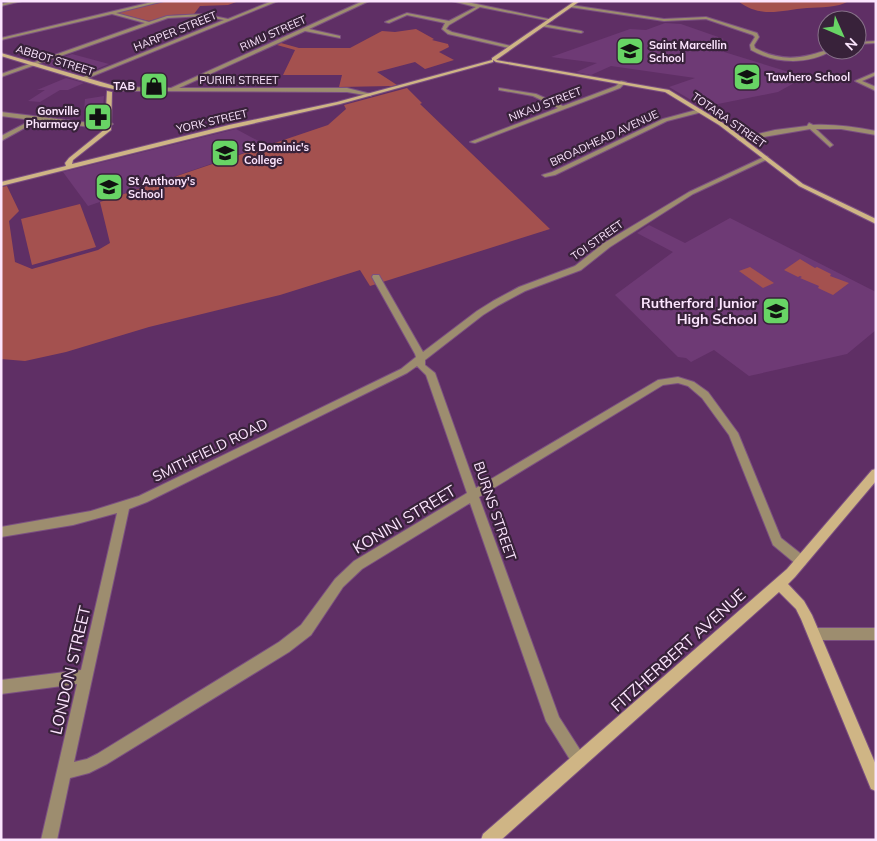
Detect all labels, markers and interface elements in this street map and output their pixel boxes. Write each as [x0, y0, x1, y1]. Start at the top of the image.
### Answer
street label: HARPER STREET [131, 8, 219, 54]
north arrow [817, 10, 867, 60]
street label: RIMU STREET [238, 12, 309, 54]
text: N [841, 34, 861, 54]
school or university icon: Saint Marcellin School [615, 36, 645, 66]
place label: Saint Marcellin School [649, 38, 727, 65]
street label: ABBOT STREET [14, 41, 96, 79]
school or university icon: Tawhero School [732, 62, 762, 92]
place label: Tawhero School [766, 70, 850, 84]
shop icon: TAB [139, 71, 169, 101]
street label: PURIRI STREET [199, 73, 279, 87]
place label: TAB [113, 79, 135, 93]
street label: NIKAU STREET [507, 84, 584, 124]
street label: TOTARA STREET [689, 89, 769, 151]
pharmacy icon: Gonville Pharmacy [83, 102, 113, 132]
place label: Gonville Pharmacy [26, 104, 79, 131]
street label: YORK STREET [174, 106, 249, 136]
street label: BROADHEAD AVENUE [548, 107, 660, 169]
school or university icon: St Dominic's College [210, 138, 240, 168]
place label: St Dominic's College [244, 140, 310, 167]
school or university icon: St Anthony's School [94, 172, 124, 202]
place label: St Anthony's School [128, 174, 196, 201]
street label: TOI STREET [568, 217, 626, 263]
place label: Rutherford Junior High School [641, 294, 757, 328]
school or university icon: Rutherford Junior High School [761, 296, 791, 326]
street label: SMITHFIELD ROAD [149, 414, 271, 486]
street label: BURNS STREET [470, 459, 521, 563]
street label: KONINI STREET [349, 480, 460, 558]
street label: FITZHERBERT AVENUE [607, 584, 749, 716]
street label: LONDON STREET [45, 603, 95, 736]

